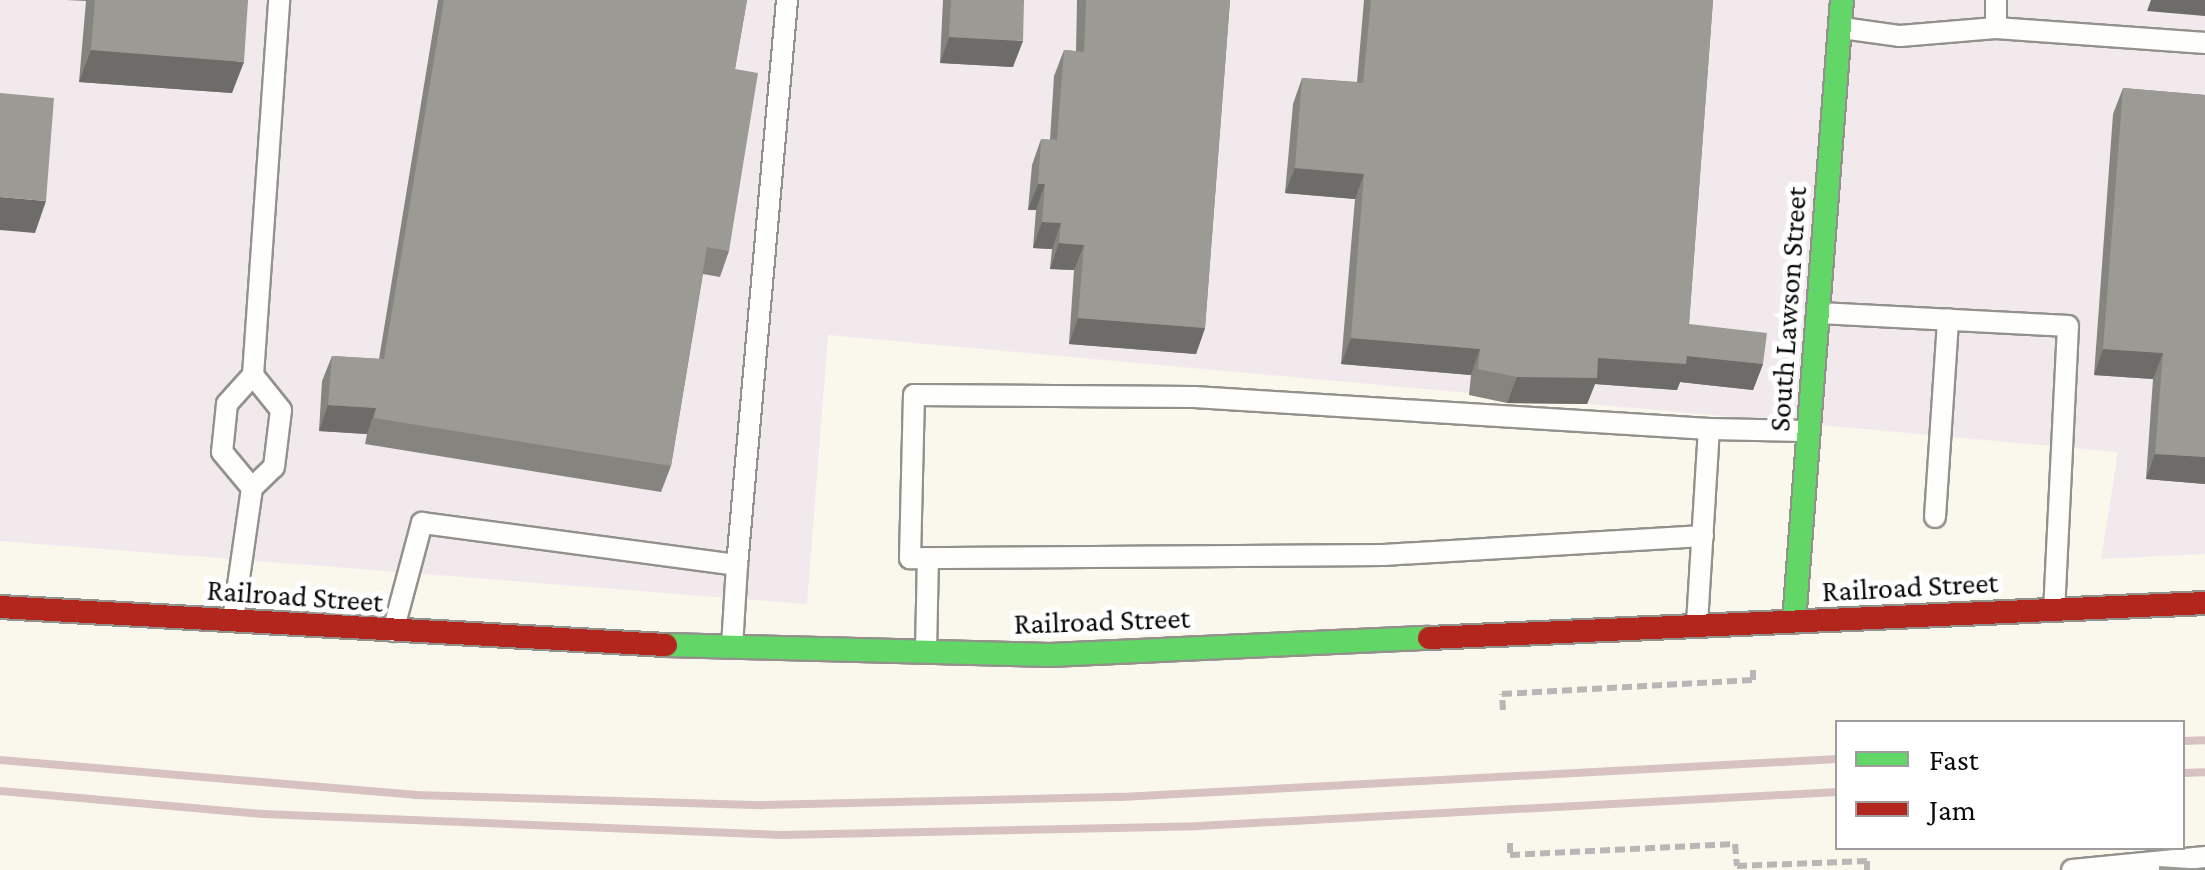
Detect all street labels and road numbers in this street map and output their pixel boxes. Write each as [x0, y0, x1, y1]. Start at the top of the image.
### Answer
street label: South Lawson Street [1761, 185, 1815, 433]
street label: Railroad Street [1821, 564, 1999, 610]
street label: Railroad Street [206, 572, 384, 620]
street label: Railroad Street [1013, 600, 1191, 642]

